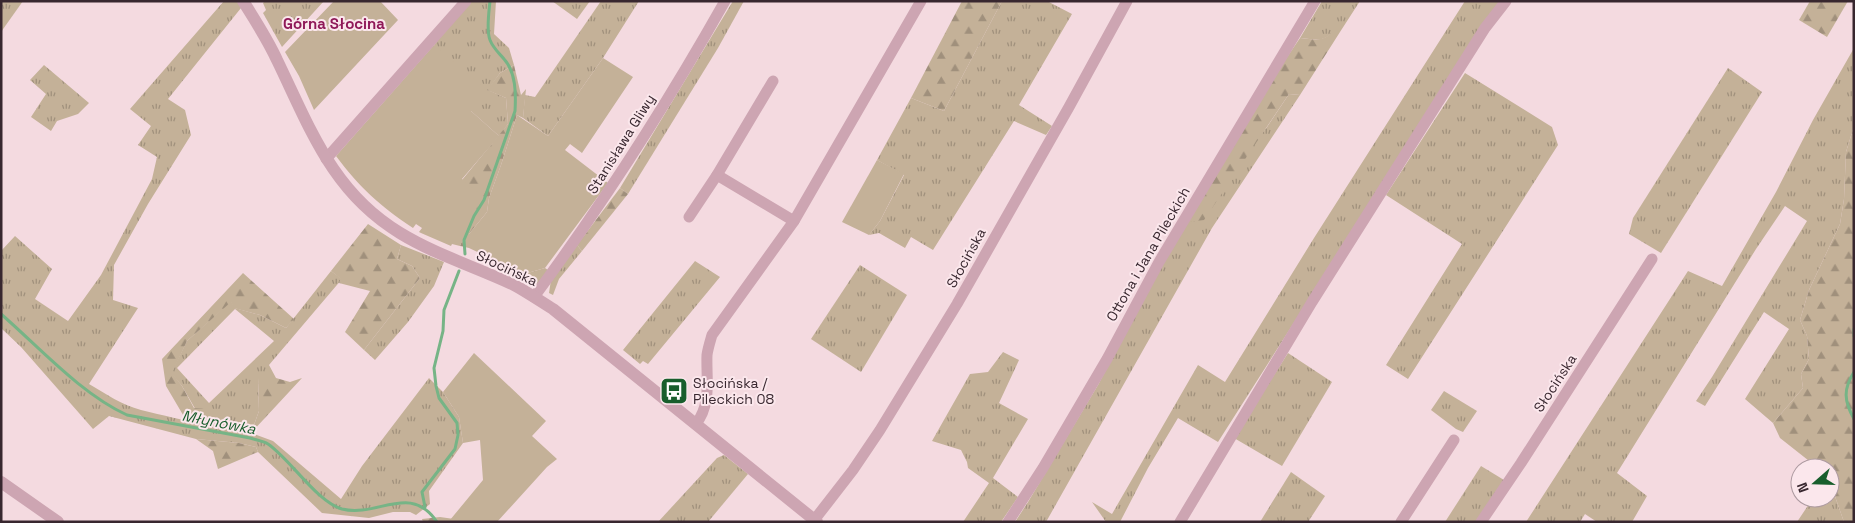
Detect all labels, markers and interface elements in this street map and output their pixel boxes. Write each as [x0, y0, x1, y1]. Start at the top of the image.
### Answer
district label: Górna Słocina [283, 14, 385, 33]
street label: Stanisława Gliwy [583, 91, 659, 197]
street label: Ottona i Jana Pileckich [1102, 184, 1194, 324]
street label: Słocińska [942, 225, 990, 291]
street label: Słocińska [473, 246, 541, 290]
street label: Słocińska [1530, 351, 1580, 415]
place label: Słocińska / Pileckich 08 [693, 374, 774, 408]
bus stop icon: Słocińska / Pileckich 08 [659, 376, 689, 406]
water label: Młynówka [181, 406, 258, 439]
north arrow [1790, 458, 1840, 508]
text: N [1793, 480, 1813, 495]

